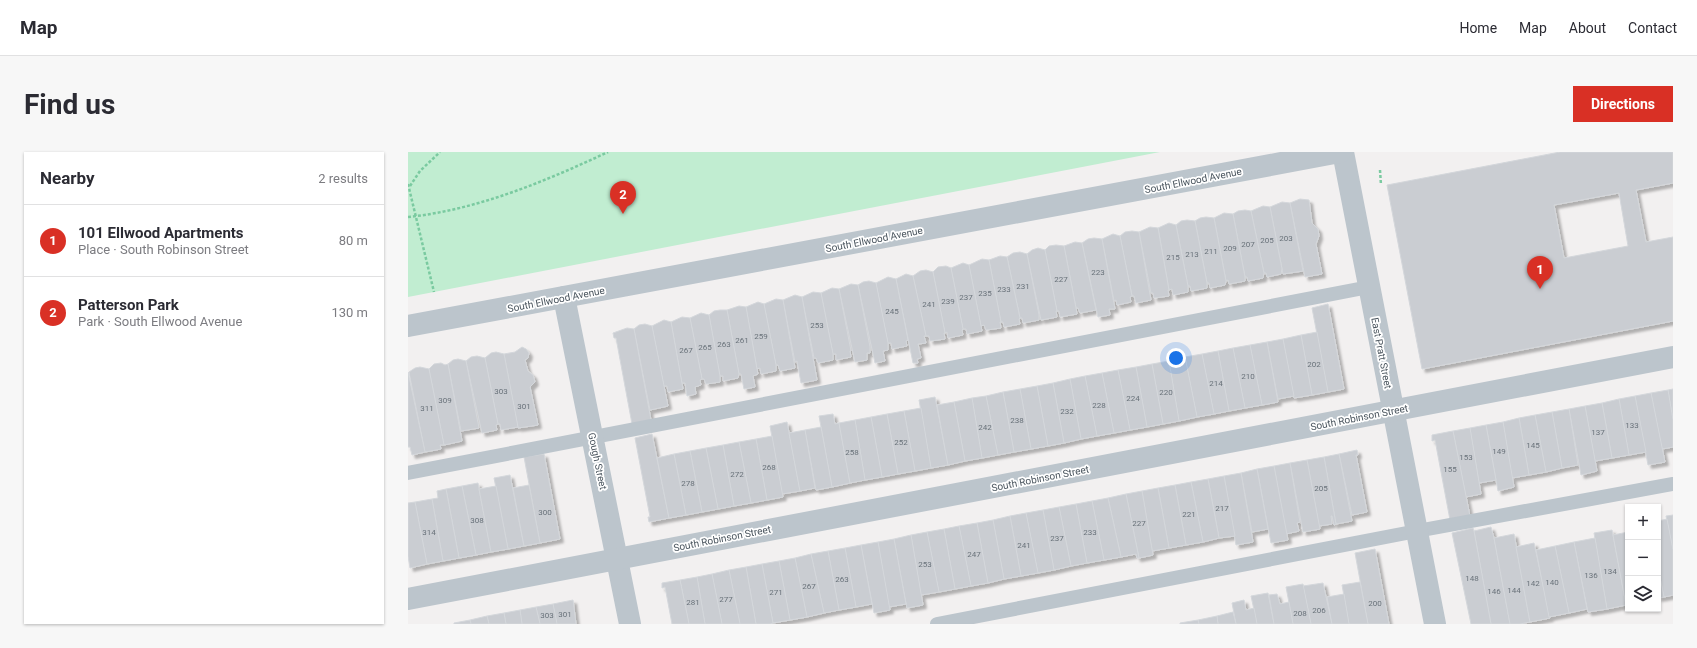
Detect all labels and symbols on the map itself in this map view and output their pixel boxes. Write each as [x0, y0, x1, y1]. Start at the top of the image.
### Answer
street label: South Ellwood Avenue [1144, 166, 1243, 195]
pin: 2 [610, 181, 636, 214]
street label: South Ellwood Avenue [825, 225, 924, 254]
house number: 203 [1279, 234, 1293, 243]
house number: 205 [1260, 236, 1274, 245]
house number: 207 [1241, 240, 1255, 249]
house number: 209 [1223, 244, 1237, 253]
house number: 211 [1204, 247, 1218, 256]
house number: 213 [1185, 250, 1199, 259]
house number: 215 [1166, 253, 1180, 262]
pin: 1 [1527, 256, 1553, 289]
house number: 223 [1091, 268, 1105, 277]
house number: 227 [1054, 275, 1068, 284]
house number: 231 [1016, 282, 1030, 291]
street label: South Ellwood Avenue [507, 285, 606, 314]
house number: 233 [997, 285, 1011, 294]
house number: 235 [978, 289, 992, 298]
house number: 237 [959, 293, 973, 302]
house number: 239 [941, 297, 955, 306]
house number: 241 [922, 300, 936, 309]
house number: 245 [885, 307, 899, 316]
street label: East Pratt Street [1369, 317, 1394, 390]
house number: 253 [810, 321, 824, 330]
house number: 259 [754, 332, 768, 341]
house number: 261 [735, 336, 749, 345]
house number: 263 [717, 340, 731, 349]
house number: 265 [698, 343, 712, 352]
house number: 267 [679, 346, 693, 355]
your location [1166, 348, 1186, 368]
house number: 202 [1307, 360, 1321, 369]
house number: 210 [1241, 372, 1255, 381]
house number: 214 [1209, 379, 1223, 388]
house number: 303 [494, 387, 508, 396]
house number: 220 [1159, 388, 1173, 397]
house number: 224 [1126, 394, 1140, 403]
house number: 309 [438, 396, 452, 405]
house number: 228 [1092, 401, 1106, 410]
house number: 301 [517, 402, 531, 411]
street label: South Robinson Street [1309, 403, 1409, 432]
house number: 311 [420, 404, 434, 413]
house number: 232 [1060, 407, 1074, 416]
house number: 238 [1010, 416, 1024, 425]
house number: 133 [1625, 421, 1639, 430]
house number: 242 [978, 423, 992, 432]
house number: 137 [1591, 428, 1605, 437]
street label: Gough Street [586, 432, 609, 491]
house number: 252 [894, 438, 908, 447]
house number: 145 [1526, 441, 1540, 450]
house number: 149 [1492, 447, 1506, 456]
house number: 258 [845, 448, 859, 457]
house number: 153 [1459, 453, 1473, 462]
house number: 268 [762, 463, 776, 472]
street label: South Robinson Street [990, 464, 1090, 493]
house number: 155 [1443, 465, 1457, 474]
house number: 272 [730, 470, 744, 479]
house number: 278 [681, 479, 695, 488]
house number: 205 [1314, 484, 1328, 493]
house number: 217 [1215, 504, 1229, 513]
house number: 300 [538, 508, 552, 517]
house number: 221 [1182, 510, 1196, 519]
house number: 308 [470, 516, 484, 525]
house number: 227 [1132, 519, 1146, 528]
street label: South Robinson Street [672, 524, 772, 553]
house number: 314 [422, 528, 436, 537]
house number: 233 [1083, 528, 1097, 537]
house number: 237 [1050, 534, 1064, 543]
house number: 241 [1017, 541, 1031, 550]
house number: 247 [967, 550, 981, 559]
house number: 253 [918, 560, 932, 569]
house number: 134 [1603, 567, 1617, 576]
house number: 136 [1584, 571, 1598, 580]
house number: 148 [1465, 574, 1479, 583]
house number: 263 [835, 575, 849, 584]
house number: 140 [1545, 578, 1559, 587]
house number: 142 [1526, 579, 1540, 588]
house number: 267 [802, 582, 816, 591]
house number: 144 [1507, 586, 1521, 595]
house number: 146 [1487, 587, 1501, 596]
house number: 271 [769, 588, 783, 597]
house number: 277 [719, 595, 733, 604]
house number: 281 [686, 598, 700, 607]
house number: 200 [1368, 599, 1382, 608]
house number: 206 [1312, 606, 1326, 615]
house number: 208 [1293, 609, 1307, 618]
house number: 301 [558, 610, 572, 619]
house number: 303 [540, 611, 554, 620]

